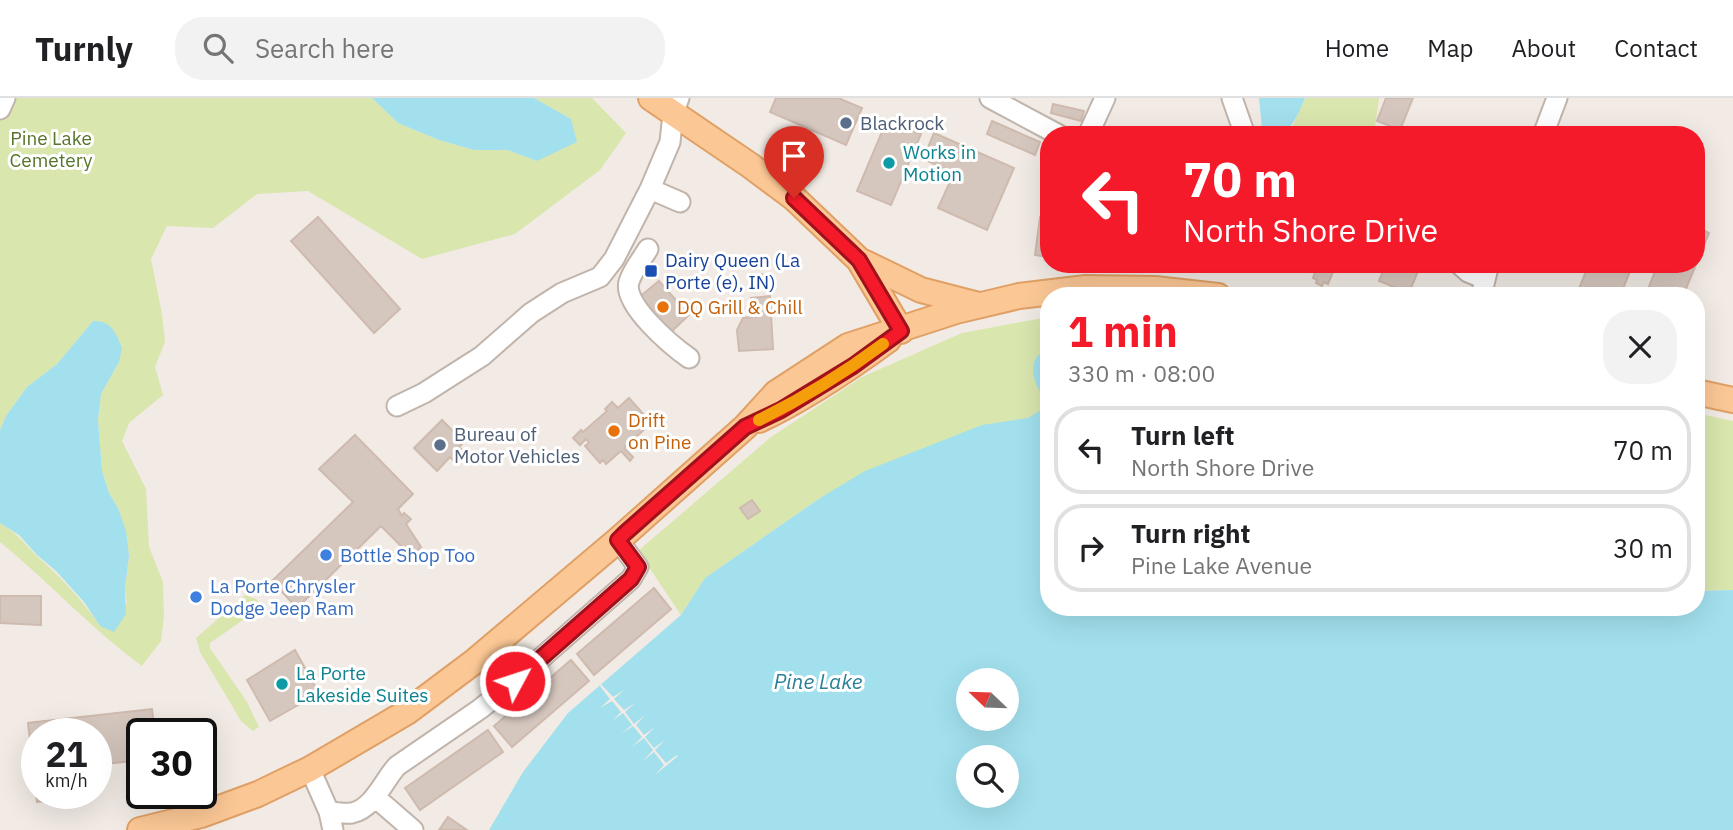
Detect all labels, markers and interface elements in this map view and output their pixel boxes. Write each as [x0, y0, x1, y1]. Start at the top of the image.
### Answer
search box [175, 17, 665, 80]
text: Turnly [35, 27, 133, 70]
icon: search [199, 29, 237, 67]
text: Search here [255, 31, 394, 65]
text: Home [1325, 32, 1389, 64]
text: Map [1427, 32, 1473, 64]
text: About [1511, 32, 1576, 64]
text: Contact [1614, 32, 1698, 64]
place label: Blackrock [860, 111, 944, 135]
marker: Blackrock [838, 115, 854, 131]
park label: Pine Lake Cemetery [10, 126, 93, 172]
pin [764, 126, 824, 198]
icon: arrive [775, 137, 813, 175]
place label: Works in Motion [903, 140, 976, 186]
text: 70 m [1183, 147, 1297, 210]
icon: left [1068, 154, 1159, 245]
marker: Works in Motion [881, 155, 897, 171]
text: North Shore Drive [1183, 209, 1438, 251]
place label: Dairy Queen (La Porte (e), IN) [665, 248, 800, 294]
marker: Dairy Queen (La Porte (e), IN) [643, 263, 659, 279]
place label: DQ Grill & Chill [677, 295, 803, 319]
marker: DQ Grill & Chill [655, 299, 671, 315]
text: 1 min [1068, 304, 1178, 359]
button: close [1603, 310, 1677, 384]
text: 330 m · 08:00 [1068, 358, 1215, 388]
place label: Drift on Pine [628, 408, 691, 454]
text: Turn left [1131, 418, 1234, 452]
place label: Bureau of Motor Vehicles [454, 422, 580, 468]
marker: Drift on Pine [606, 423, 622, 439]
icon: left [1072, 431, 1110, 469]
text: 70 m [1613, 433, 1673, 467]
marker: Bureau of Motor Vehicles [432, 437, 448, 453]
text: North Shore Drive [1131, 452, 1314, 482]
text: Turn right [1131, 516, 1250, 550]
icon: right [1072, 529, 1110, 567]
text: 30 m [1613, 531, 1673, 565]
place label: Bottle Shop Too [340, 543, 475, 567]
marker: Bottle Shop Too [318, 547, 334, 563]
text: Pine Lake Avenue [1131, 550, 1312, 580]
place label: La Porte Chrysler Dodge Jeep Ram [210, 574, 355, 620]
marker: La Porte Chrysler Dodge Jeep Ram [188, 589, 204, 605]
position arrow [478, 644, 552, 718]
place label: La Porte Lakeside Suites [296, 661, 429, 707]
water label: Pine Lake [774, 667, 863, 695]
north arrow [956, 668, 1018, 732]
map controls [956, 668, 1019, 808]
marker: La Porte Lakeside Suites [274, 676, 290, 692]
speed limit sign: 30 [126, 718, 217, 809]
text: 21 [45, 731, 88, 777]
button: search [956, 745, 1019, 808]
text: km/h [45, 769, 88, 792]

